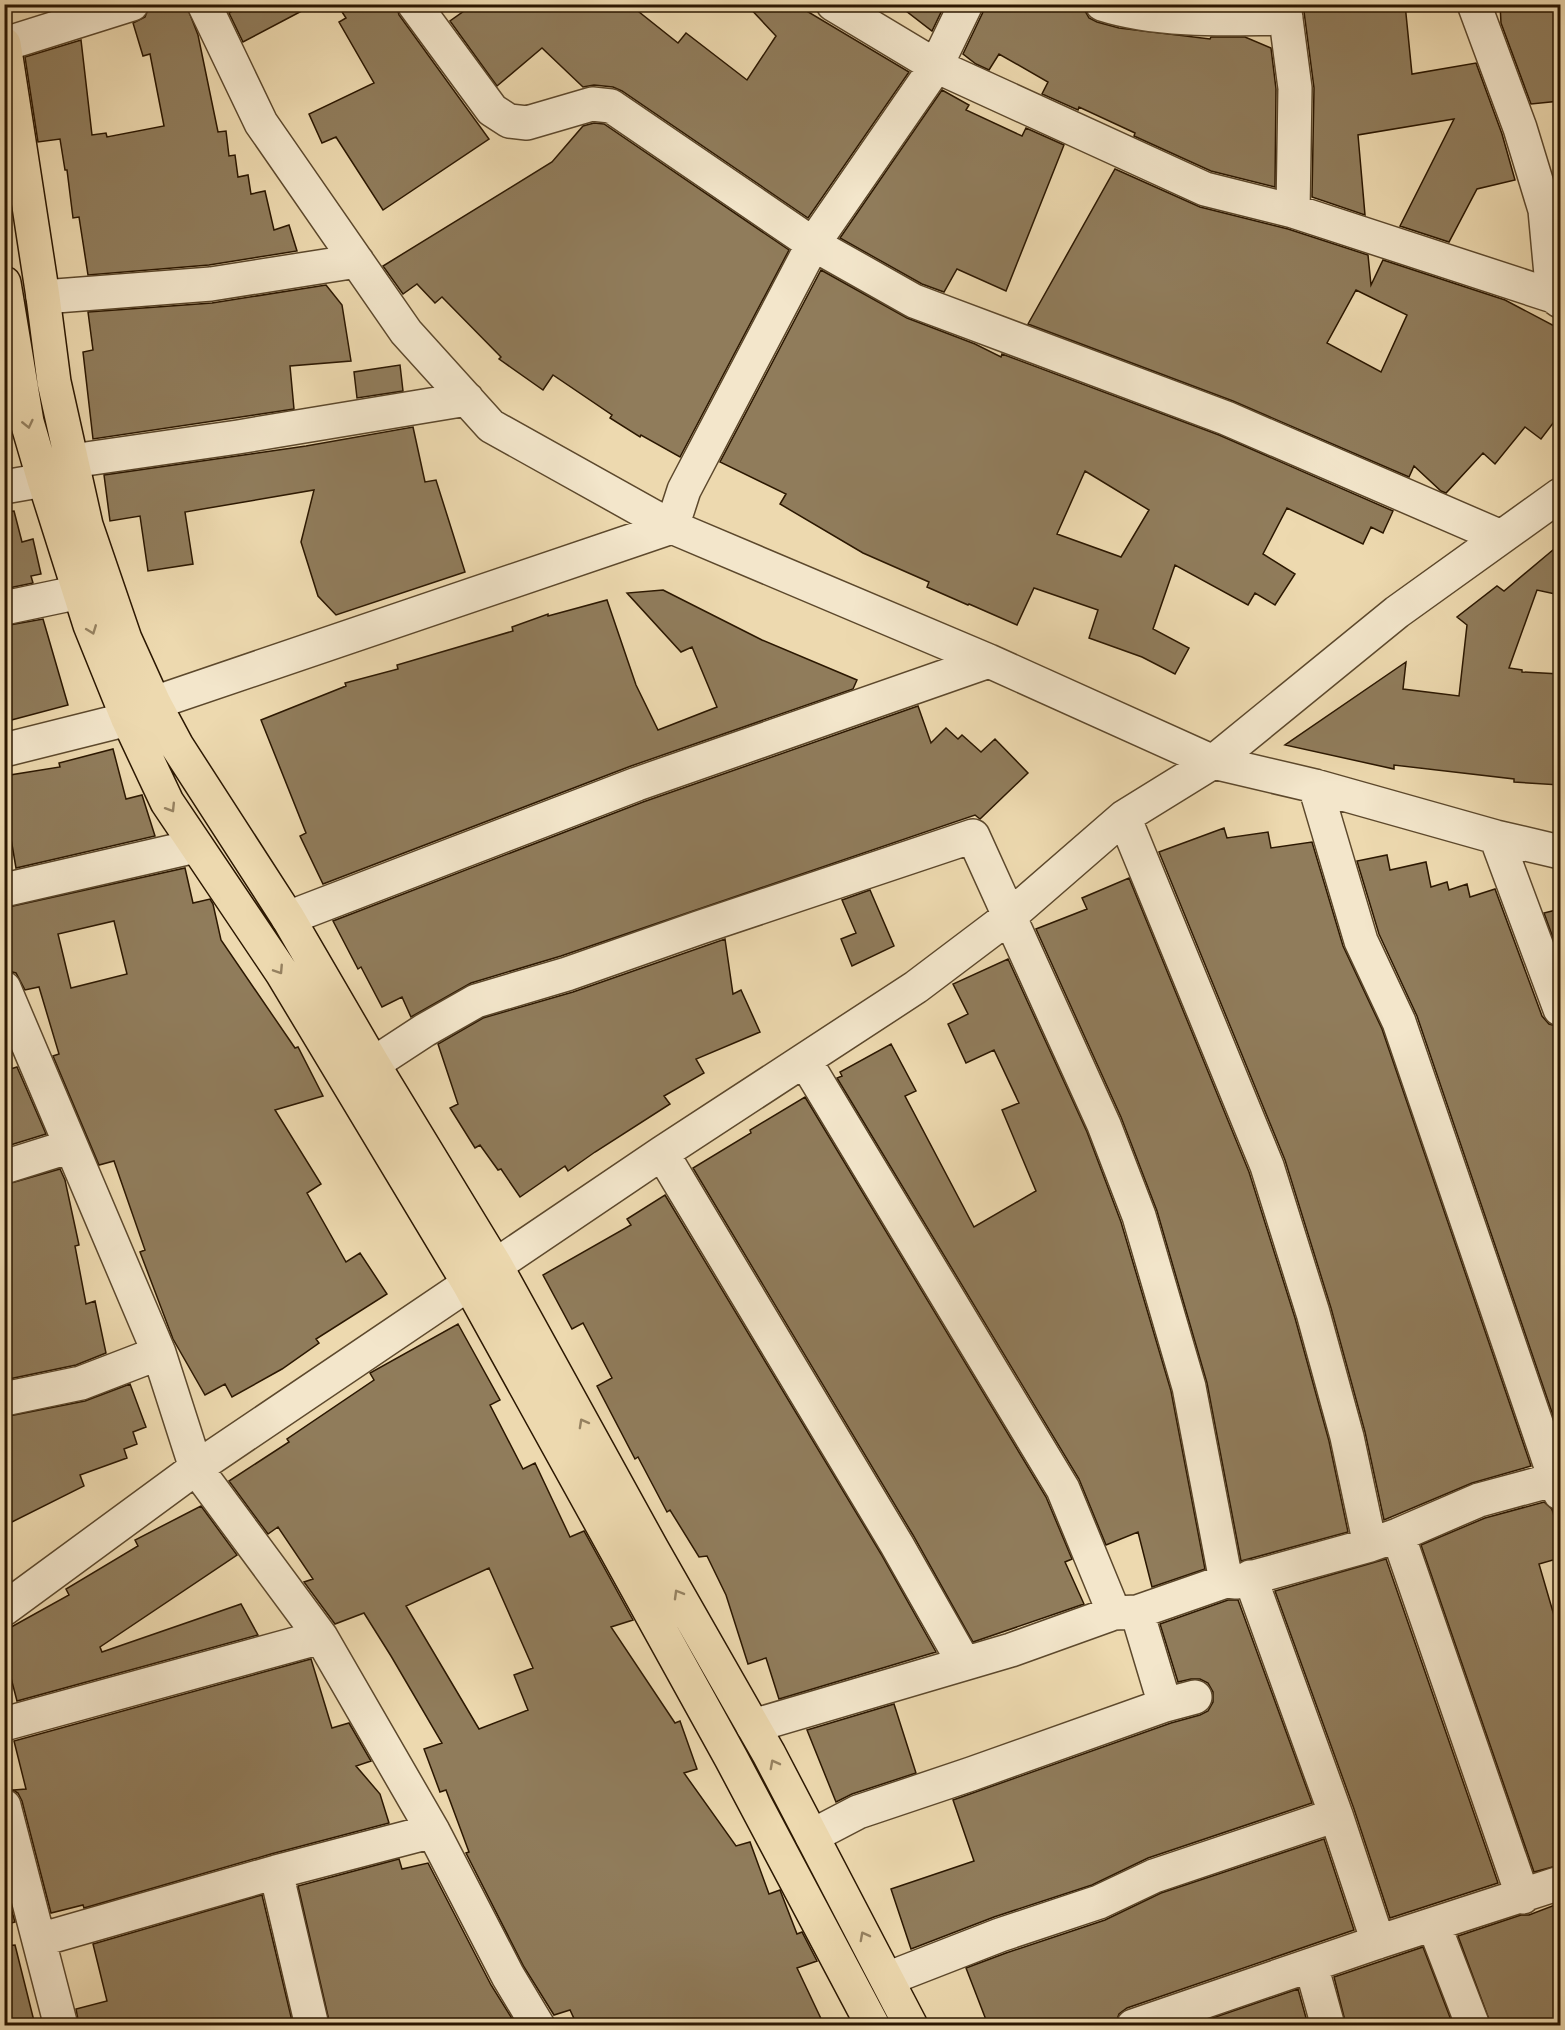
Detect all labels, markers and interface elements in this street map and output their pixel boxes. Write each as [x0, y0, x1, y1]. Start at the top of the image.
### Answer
one-way arrow [21, 419, 34, 429]
one-way arrow [85, 624, 98, 635]
one-way arrow [164, 802, 176, 812]
one-way arrow [272, 964, 284, 974]
one-way arrow [579, 1419, 590, 1430]
one-way arrow [674, 1590, 685, 1600]
one-way arrow [769, 1759, 781, 1770]
one-way arrow [860, 1932, 871, 1943]

